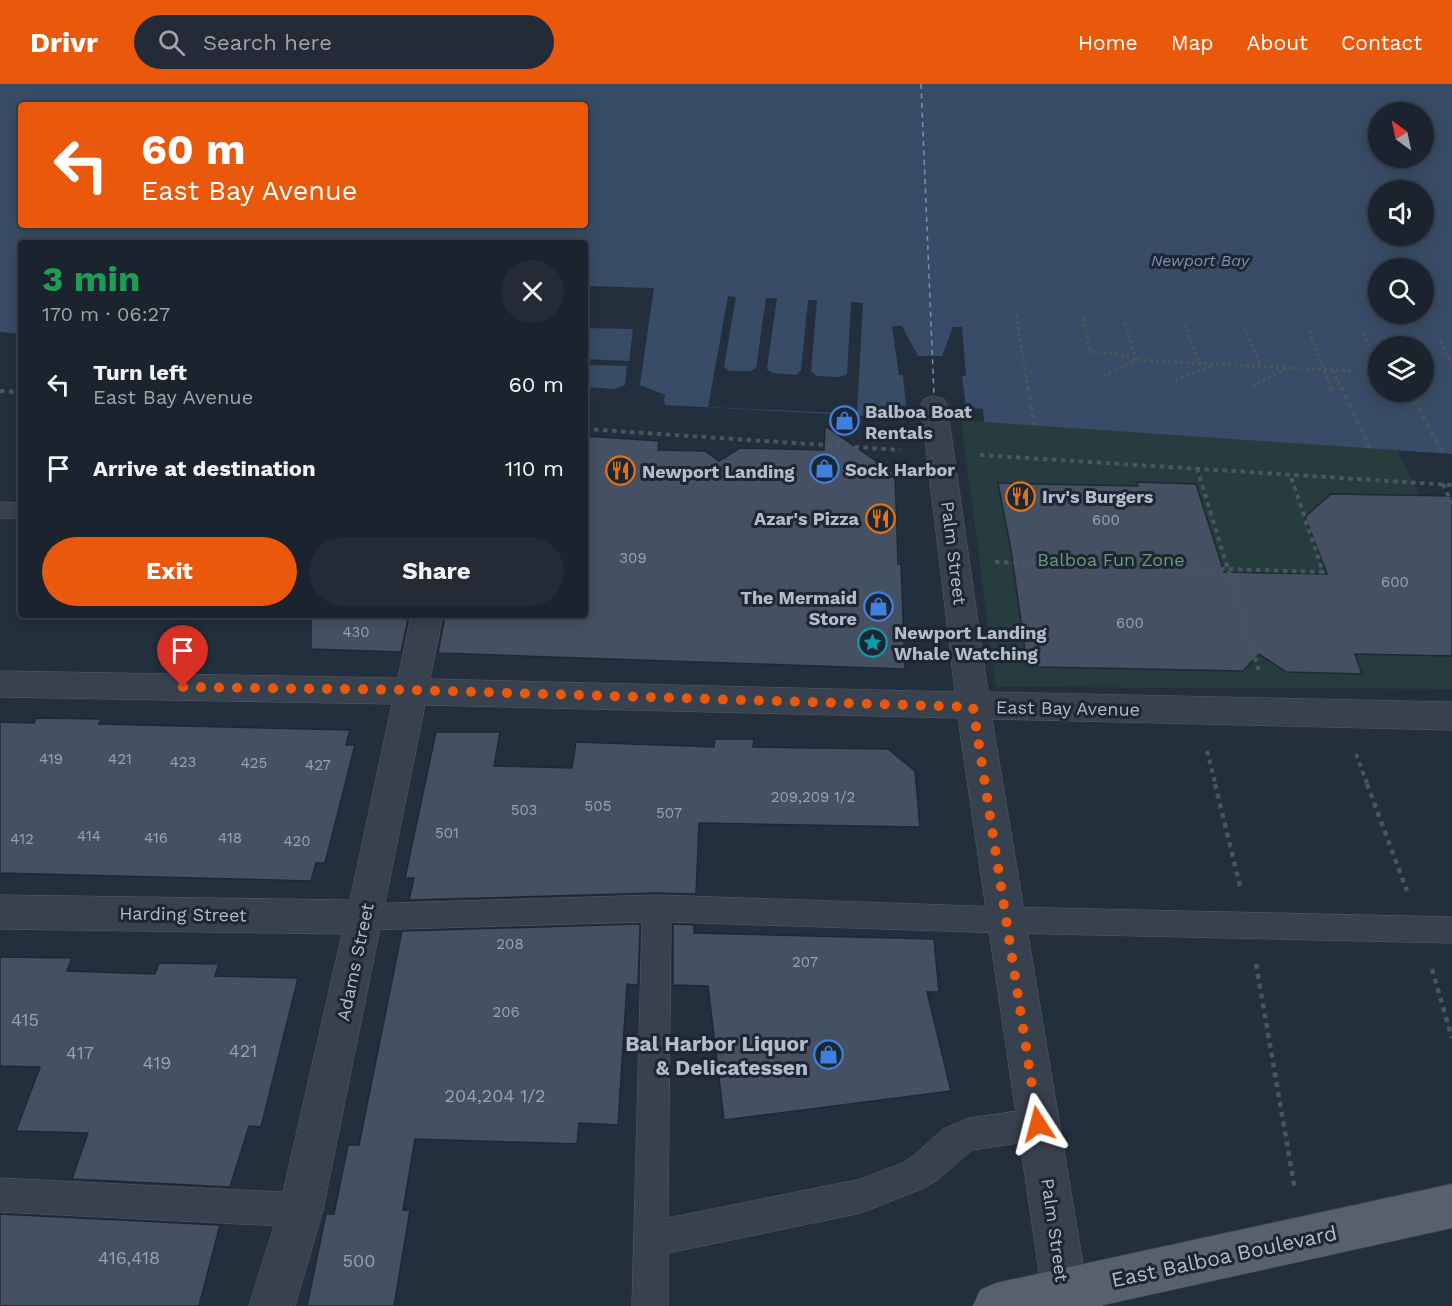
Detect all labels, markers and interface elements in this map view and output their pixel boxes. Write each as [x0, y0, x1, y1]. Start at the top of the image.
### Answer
search box [134, 15, 554, 69]
text: Drivr [30, 26, 98, 59]
icon: search [155, 26, 188, 59]
text: Search here [203, 30, 332, 55]
text: Home [1078, 30, 1138, 55]
text: Map [1171, 30, 1214, 55]
text: About [1247, 30, 1308, 55]
text: Contact [1341, 30, 1422, 55]
north arrow [1368, 102, 1434, 168]
map controls [1368, 102, 1434, 402]
text: 60 m [141, 125, 245, 174]
icon: left [42, 126, 120, 204]
text: East Bay Avenue [141, 175, 357, 207]
button: sound [1368, 180, 1434, 246]
water label: Newport Bay [1151, 251, 1250, 270]
text: 3 min [42, 258, 140, 300]
button: search [1368, 258, 1434, 324]
button: close [501, 260, 564, 323]
text: 170 m · 06:27 [42, 302, 170, 326]
button: layers [1368, 336, 1434, 402]
text: Turn left [93, 360, 187, 385]
icon: left [42, 368, 75, 401]
text: 60 m [508, 372, 564, 397]
text: East Bay Avenue [93, 385, 253, 409]
place label: Balboa Boat Rentals [865, 401, 972, 443]
shop icon: Balboa Boat Rentals [828, 405, 860, 437]
icon: arrive [42, 452, 75, 485]
shop icon: Sock Harbor [808, 453, 840, 485]
restaurant icon: Newport Landing [605, 455, 637, 487]
text: Arrive at destination [93, 456, 316, 481]
text: 110 m [505, 456, 564, 481]
place label: Sock Harbor [845, 459, 955, 480]
place label: Newport Landing [642, 461, 795, 482]
restaurant icon: Irv's Burgers [1005, 480, 1037, 512]
place label: Irv's Burgers [1042, 486, 1154, 507]
street label: Palm Street [937, 500, 971, 606]
restaurant icon: Azar's Pizza [864, 502, 896, 534]
place label: Azar's Pizza [754, 508, 860, 529]
house number: 600 [1092, 511, 1120, 529]
button: Exit [42, 537, 297, 606]
button: Share [309, 537, 564, 606]
house number: 309 [619, 549, 647, 567]
park label: Balboa Fun Zone [1037, 549, 1185, 570]
house number: 600 [1381, 573, 1409, 591]
place label: The Mermaid Store [740, 587, 857, 629]
shop icon: The Mermaid Store [862, 591, 894, 623]
house number: 600 [1116, 614, 1144, 632]
place label: Newport Landing Whale Watching [894, 622, 1047, 664]
house number: 430 [342, 623, 370, 641]
pin [157, 625, 208, 687]
place icon: Newport Landing Whale Watching [857, 626, 889, 658]
icon: arrive [166, 634, 199, 667]
street label: East Bay Avenue [996, 696, 1140, 720]
house number: 419 [39, 750, 63, 768]
house number: 421 [108, 750, 132, 768]
house number: 423 [170, 753, 196, 771]
house number: 425 [241, 754, 267, 772]
house number: 427 [305, 756, 331, 774]
house number: 209,209 1/2 [771, 788, 855, 806]
house number: 505 [585, 797, 611, 815]
house number: 503 [511, 801, 537, 819]
house number: 507 [656, 804, 682, 822]
house number: 501 [435, 824, 459, 842]
house number: 414 [77, 827, 101, 845]
house number: 416 [144, 829, 168, 847]
house number: 418 [218, 829, 242, 847]
house number: 412 [10, 830, 34, 848]
house number: 420 [283, 832, 311, 850]
street label: Adams Street [332, 901, 378, 1023]
street label: Harding Street [119, 902, 247, 926]
house number: 208 [496, 935, 524, 953]
house number: 207 [792, 953, 818, 971]
house number: 206 [492, 1003, 520, 1021]
house number: 415 [11, 1009, 39, 1030]
place label: Bal Harbor Liquor & Delicatessen [625, 1031, 808, 1080]
shop icon: Bal Harbor Liquor & Delicatessen [813, 1039, 845, 1071]
house number: 421 [229, 1040, 257, 1061]
house number: 417 [66, 1042, 94, 1063]
house number: 419 [143, 1052, 171, 1073]
house number: 204,204 1/2 [444, 1085, 546, 1106]
position arrow [1006, 1092, 1070, 1156]
street label: Palm Street [1037, 1177, 1073, 1283]
street label: East Balboa Boulevard [1109, 1220, 1339, 1292]
house number: 416,418 [98, 1247, 160, 1268]
house number: 500 [343, 1250, 375, 1271]

